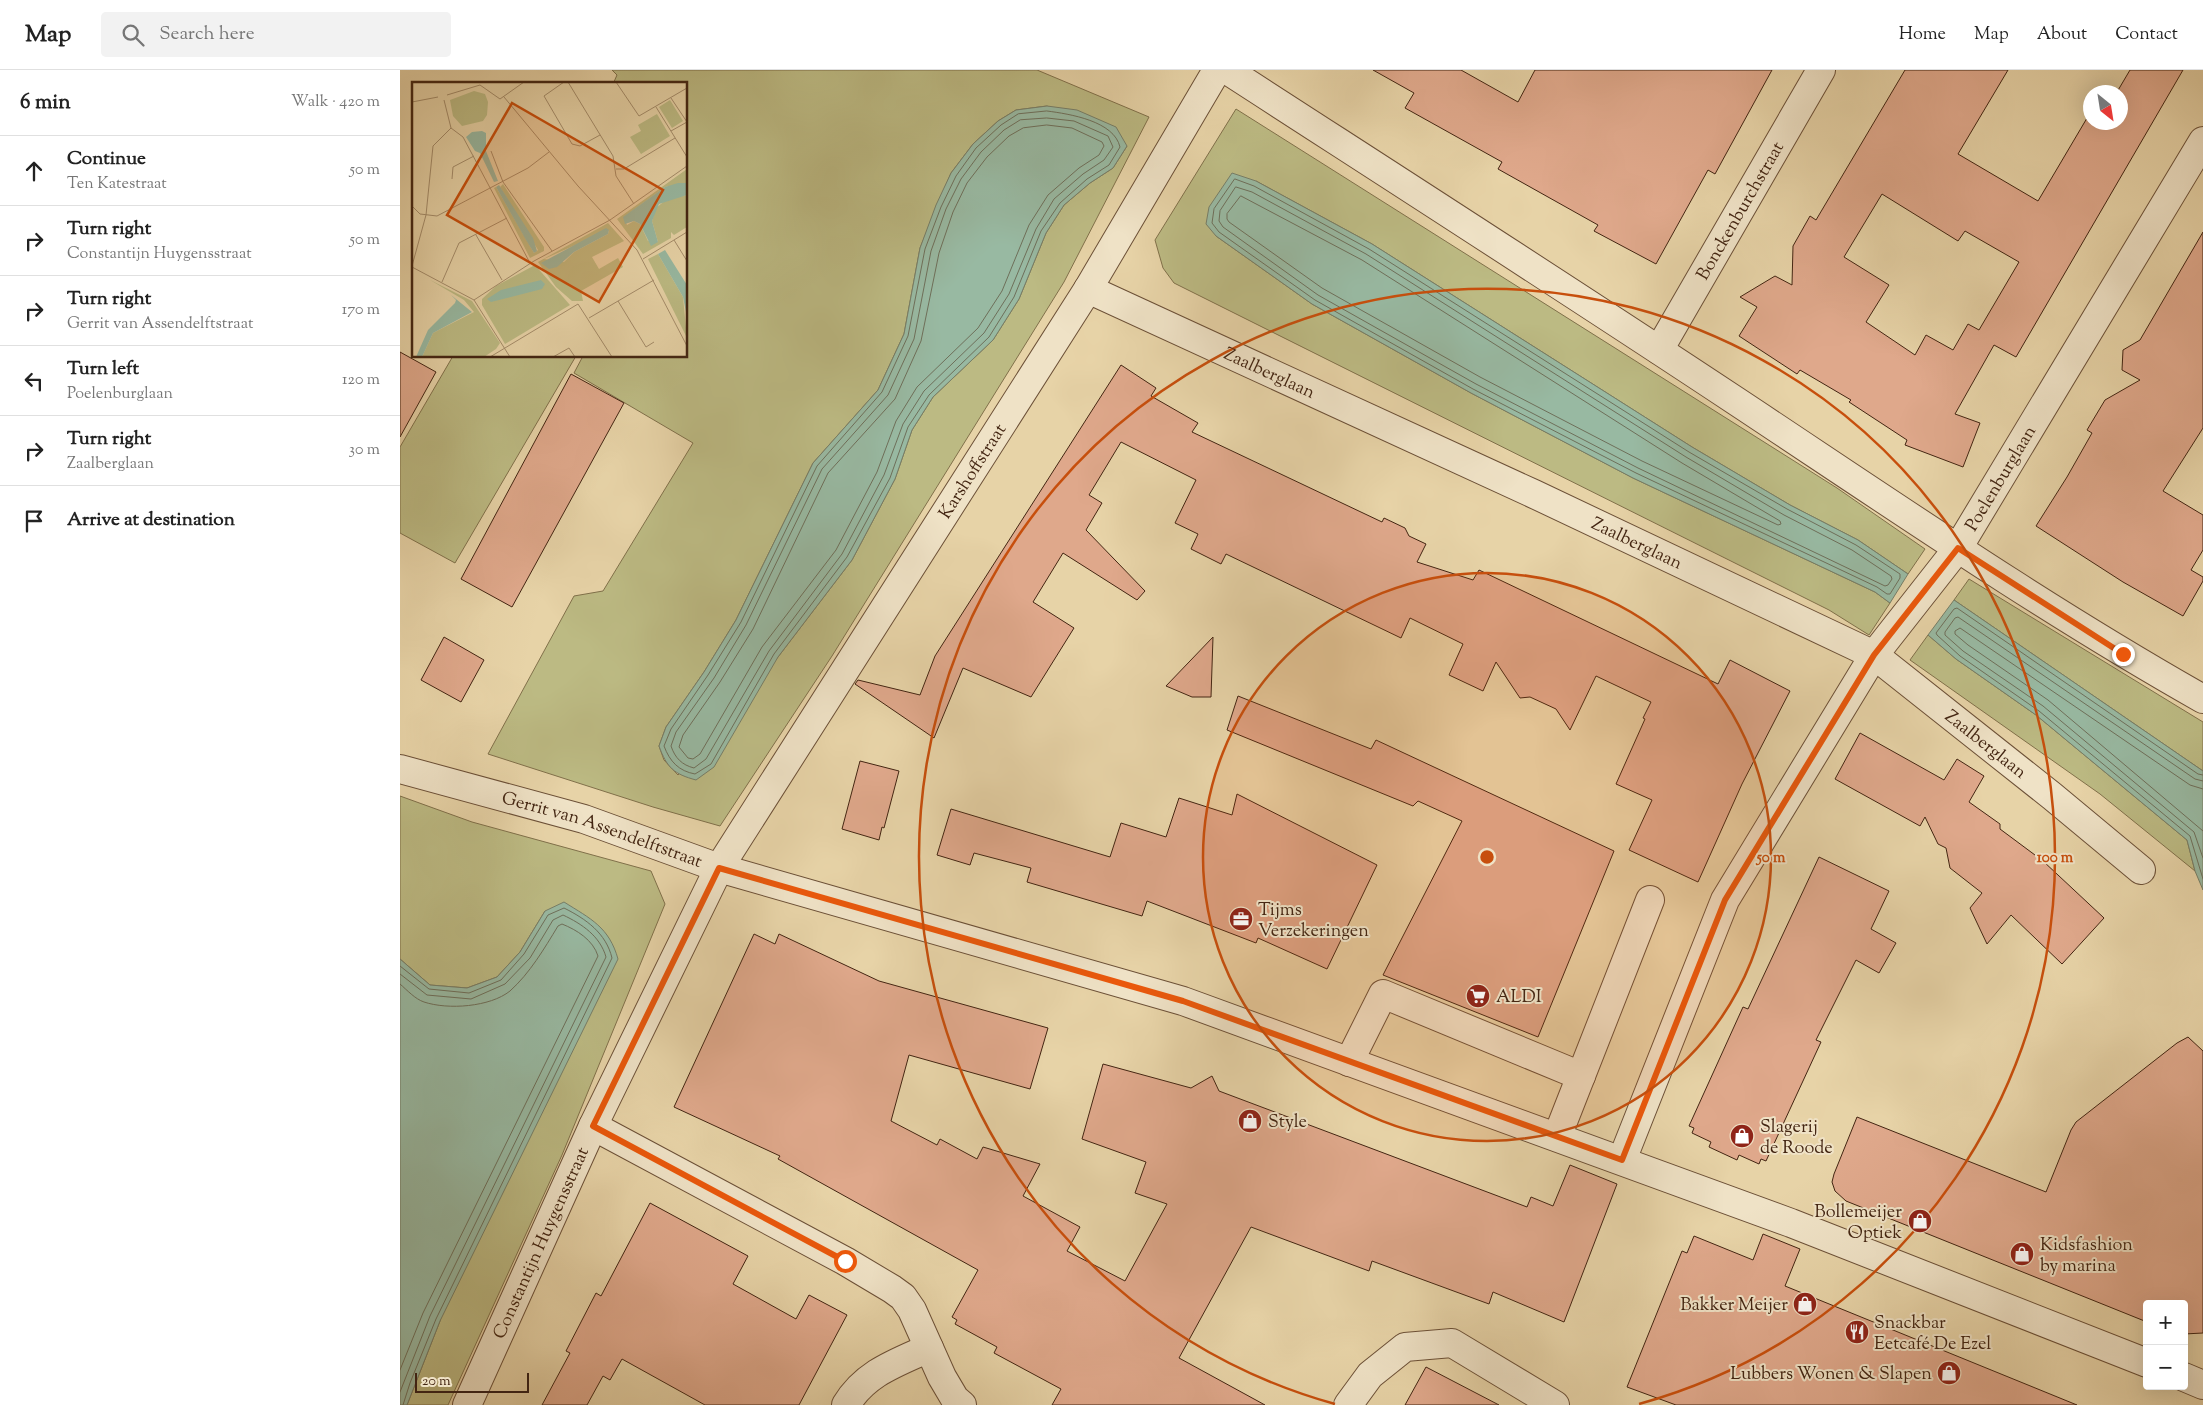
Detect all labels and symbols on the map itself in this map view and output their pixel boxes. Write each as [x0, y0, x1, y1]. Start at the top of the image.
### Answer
inset map [412, 82, 688, 358]
north arrow [2083, 85, 2128, 130]
street label: Bonckenburchstraat [1691, 138, 1792, 286]
street label: Zaalberglaan [1219, 342, 1319, 407]
street label: Karshoffstraat [934, 419, 1014, 525]
street label: Poelenburglaan [1960, 421, 2044, 537]
street label: Zaalberglaan [1586, 512, 1686, 578]
route end [2112, 643, 2135, 666]
street label: Zaalberglaan [1938, 705, 2032, 786]
street label: Gerrit van Assendelftstraat [498, 786, 705, 876]
centre of rings [1478, 848, 1496, 866]
text: 50 m [1756, 848, 1786, 869]
text: 100 m [2037, 848, 2074, 869]
place label: Tijms Verzekeringen [1258, 898, 1369, 945]
office icon: Tijms Verzekeringen [1228, 906, 1254, 932]
supermarket icon: ALDI [1465, 983, 1491, 1009]
place label: ALDI [1496, 985, 1542, 1011]
shop icon: Style [1237, 1108, 1263, 1134]
place label: Style [1268, 1110, 1307, 1136]
place label: Slagerij de Roode [1760, 1115, 1833, 1162]
shop icon: Slagerij de Roode [1729, 1123, 1755, 1149]
street label: Constantijn Huygensstraat [487, 1144, 597, 1344]
place label: Bollemeijer Optiek [1814, 1200, 1902, 1247]
shop icon: Bollemeijer Optiek [1907, 1208, 1933, 1234]
place label: Kidsfashion by marina [2040, 1233, 2133, 1280]
shop icon: Kidsfashion by marina [2009, 1241, 2035, 1267]
route start [834, 1250, 857, 1273]
shop icon: Bakker Meijer [1792, 1291, 1818, 1317]
place label: Bakker Meijer [1680, 1293, 1788, 1319]
place label: Snackbar Eetcafé De Ezel [1874, 1311, 1991, 1358]
restaurant icon: Snackbar Eetcafé De Ezel [1844, 1319, 1870, 1345]
shop icon: Lubbers Wonen & Slapen [1936, 1360, 1962, 1386]
place label: Lubbers Wonen & Slapen [1730, 1362, 1932, 1388]
scale bar [415, 1370, 529, 1393]

